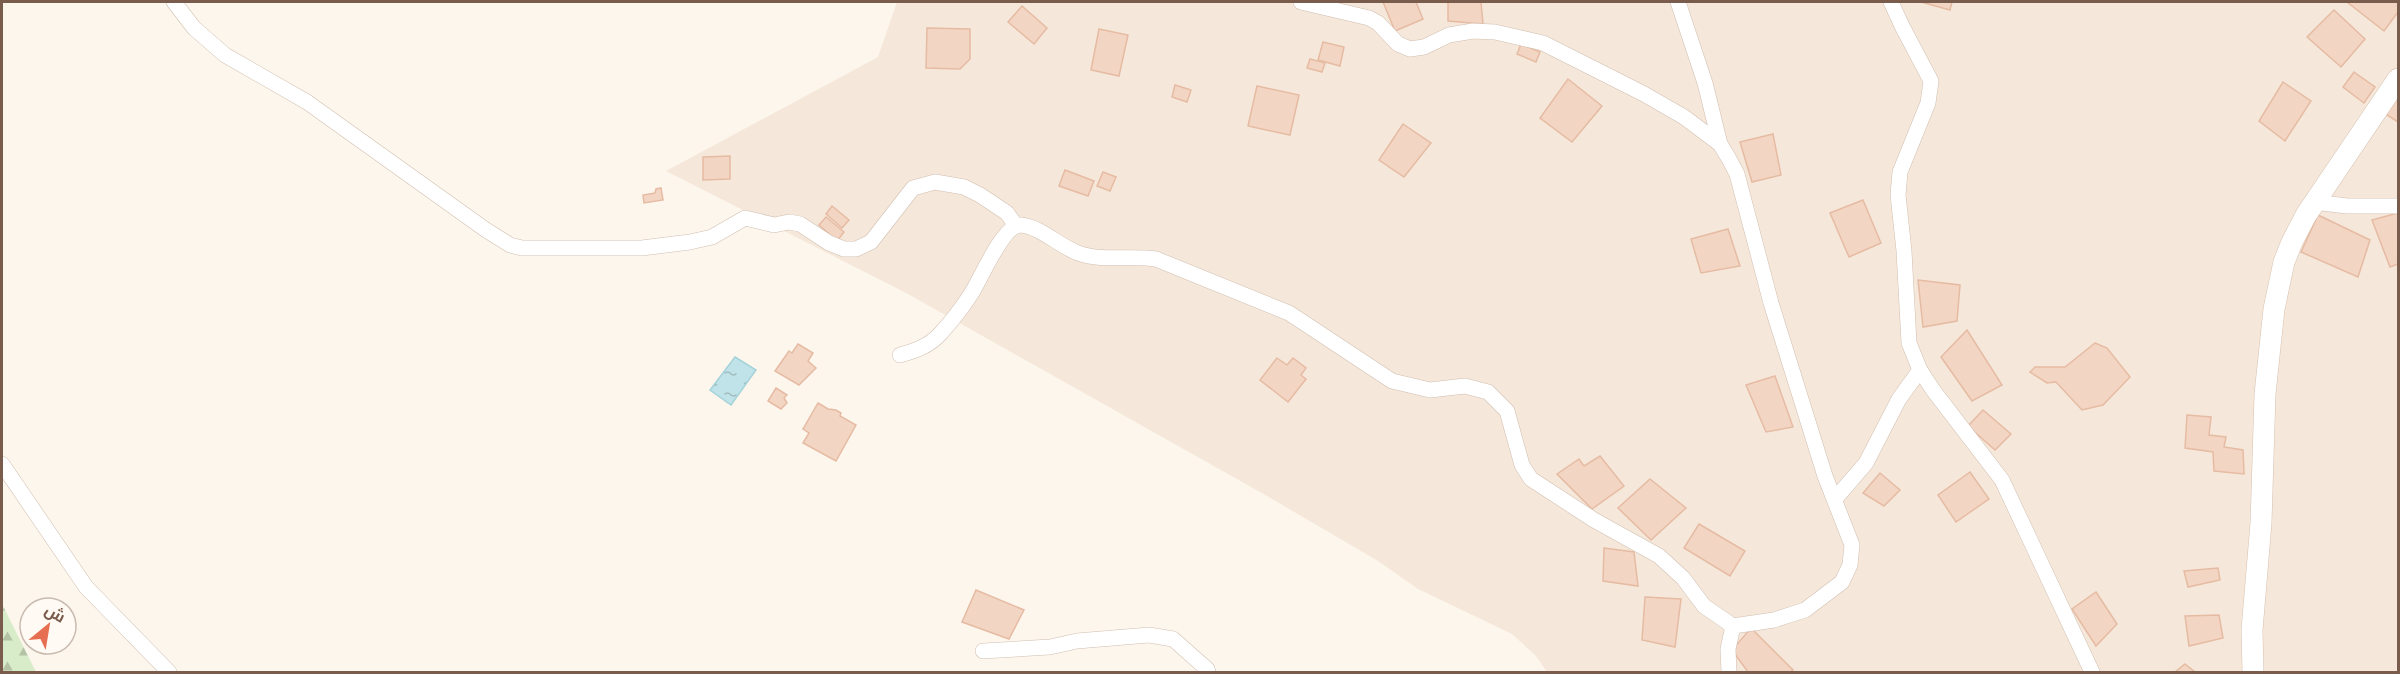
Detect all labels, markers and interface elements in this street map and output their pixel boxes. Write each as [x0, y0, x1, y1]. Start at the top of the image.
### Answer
north arrow [18, 596, 78, 656]
text: ش [42, 599, 69, 627]

